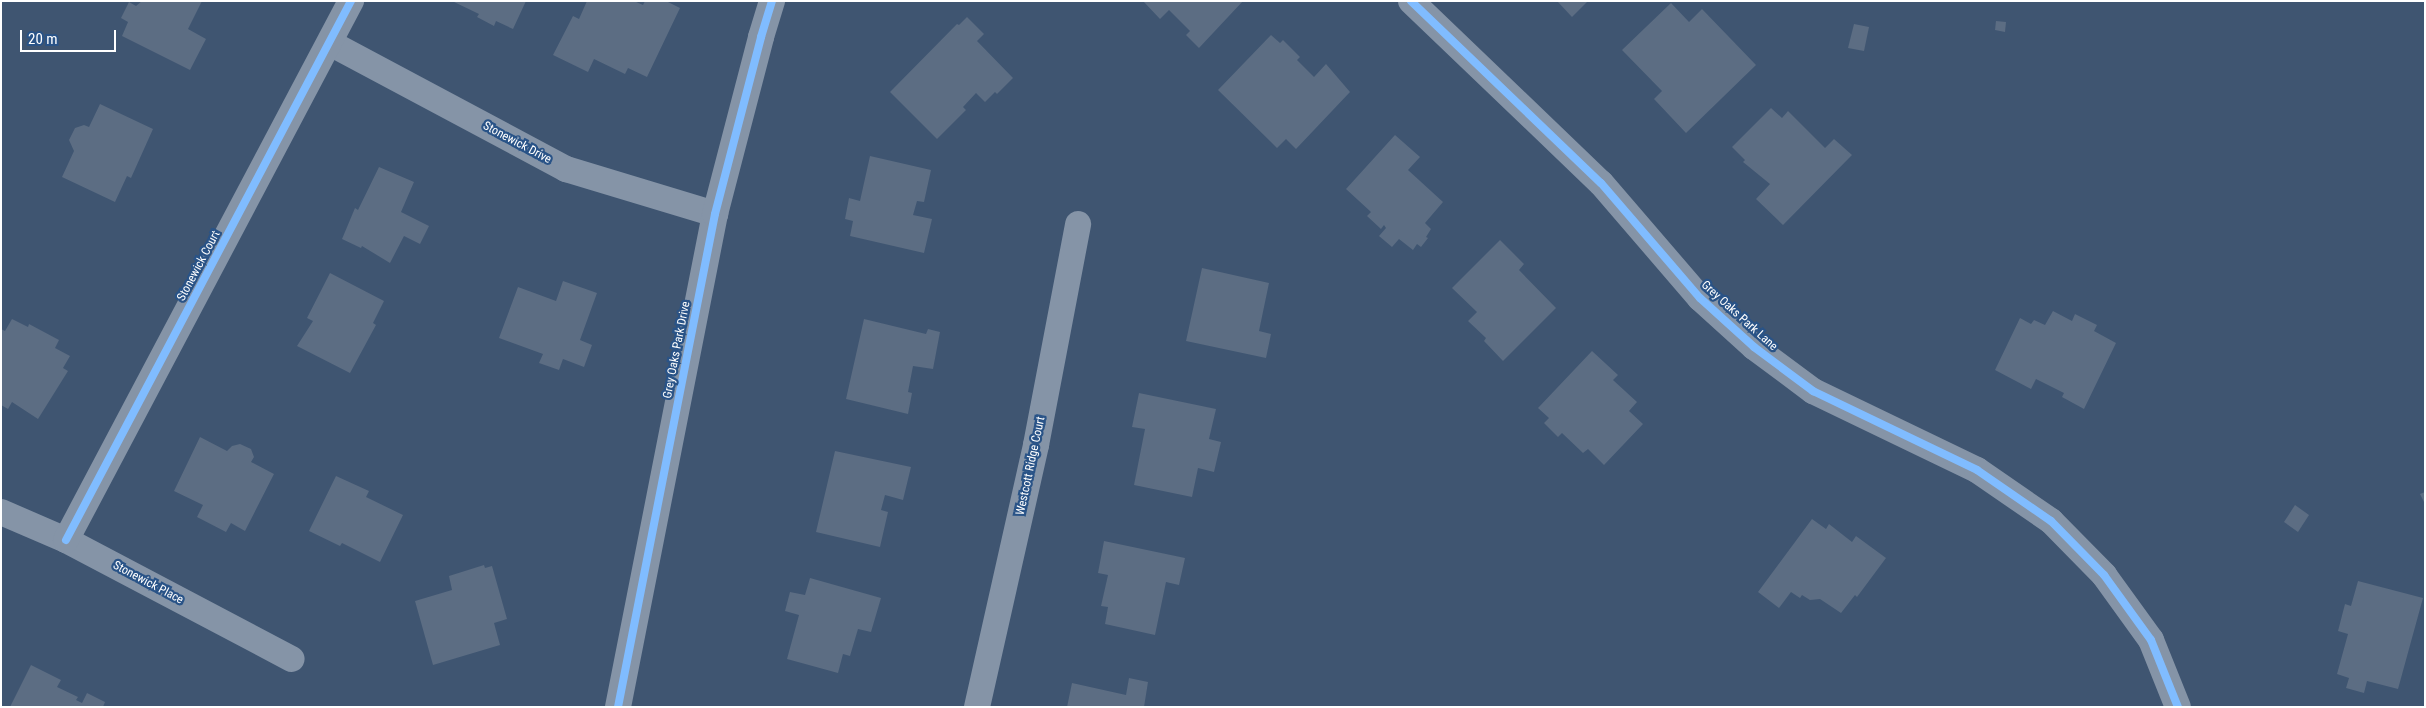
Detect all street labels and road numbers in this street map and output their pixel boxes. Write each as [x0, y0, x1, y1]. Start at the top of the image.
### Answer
street label: Stonewick Drive [480, 119, 554, 167]
street label: Stonewick Court [174, 228, 224, 304]
street label: Grey Oaks Park Lane [1698, 278, 1780, 354]
street label: Grey Oaks Park Drive [661, 300, 693, 400]
street label: Westcott Ridge Court [1014, 415, 1048, 517]
street label: Stonewick Place [110, 558, 186, 608]

